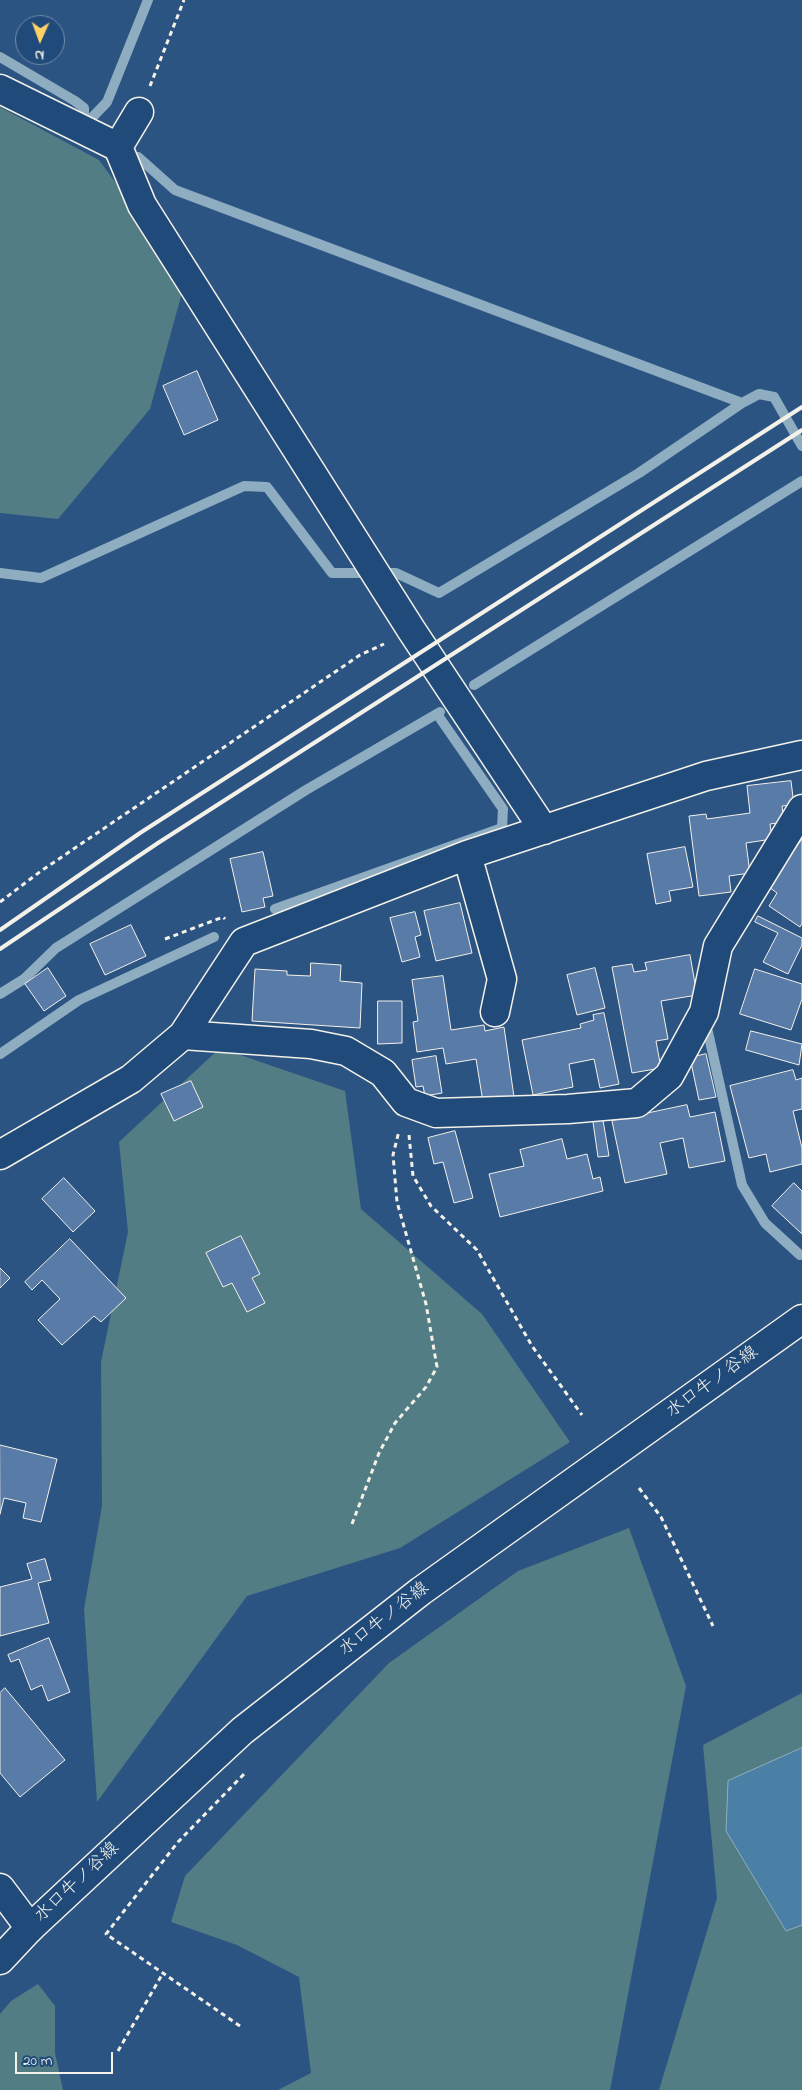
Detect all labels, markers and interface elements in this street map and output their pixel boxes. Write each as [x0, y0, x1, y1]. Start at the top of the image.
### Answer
north arrow [15, 15, 65, 65]
text: N [34, 44, 45, 65]
street label: 水口牛ノ谷線 [663, 1343, 763, 1423]
street label: 水口牛ノ谷線 [336, 1578, 434, 1662]
street label: 水口牛ノ谷線 [31, 1838, 125, 1928]
scale bar [18, 2042, 115, 2074]
text: 20 m [23, 2050, 52, 2072]

